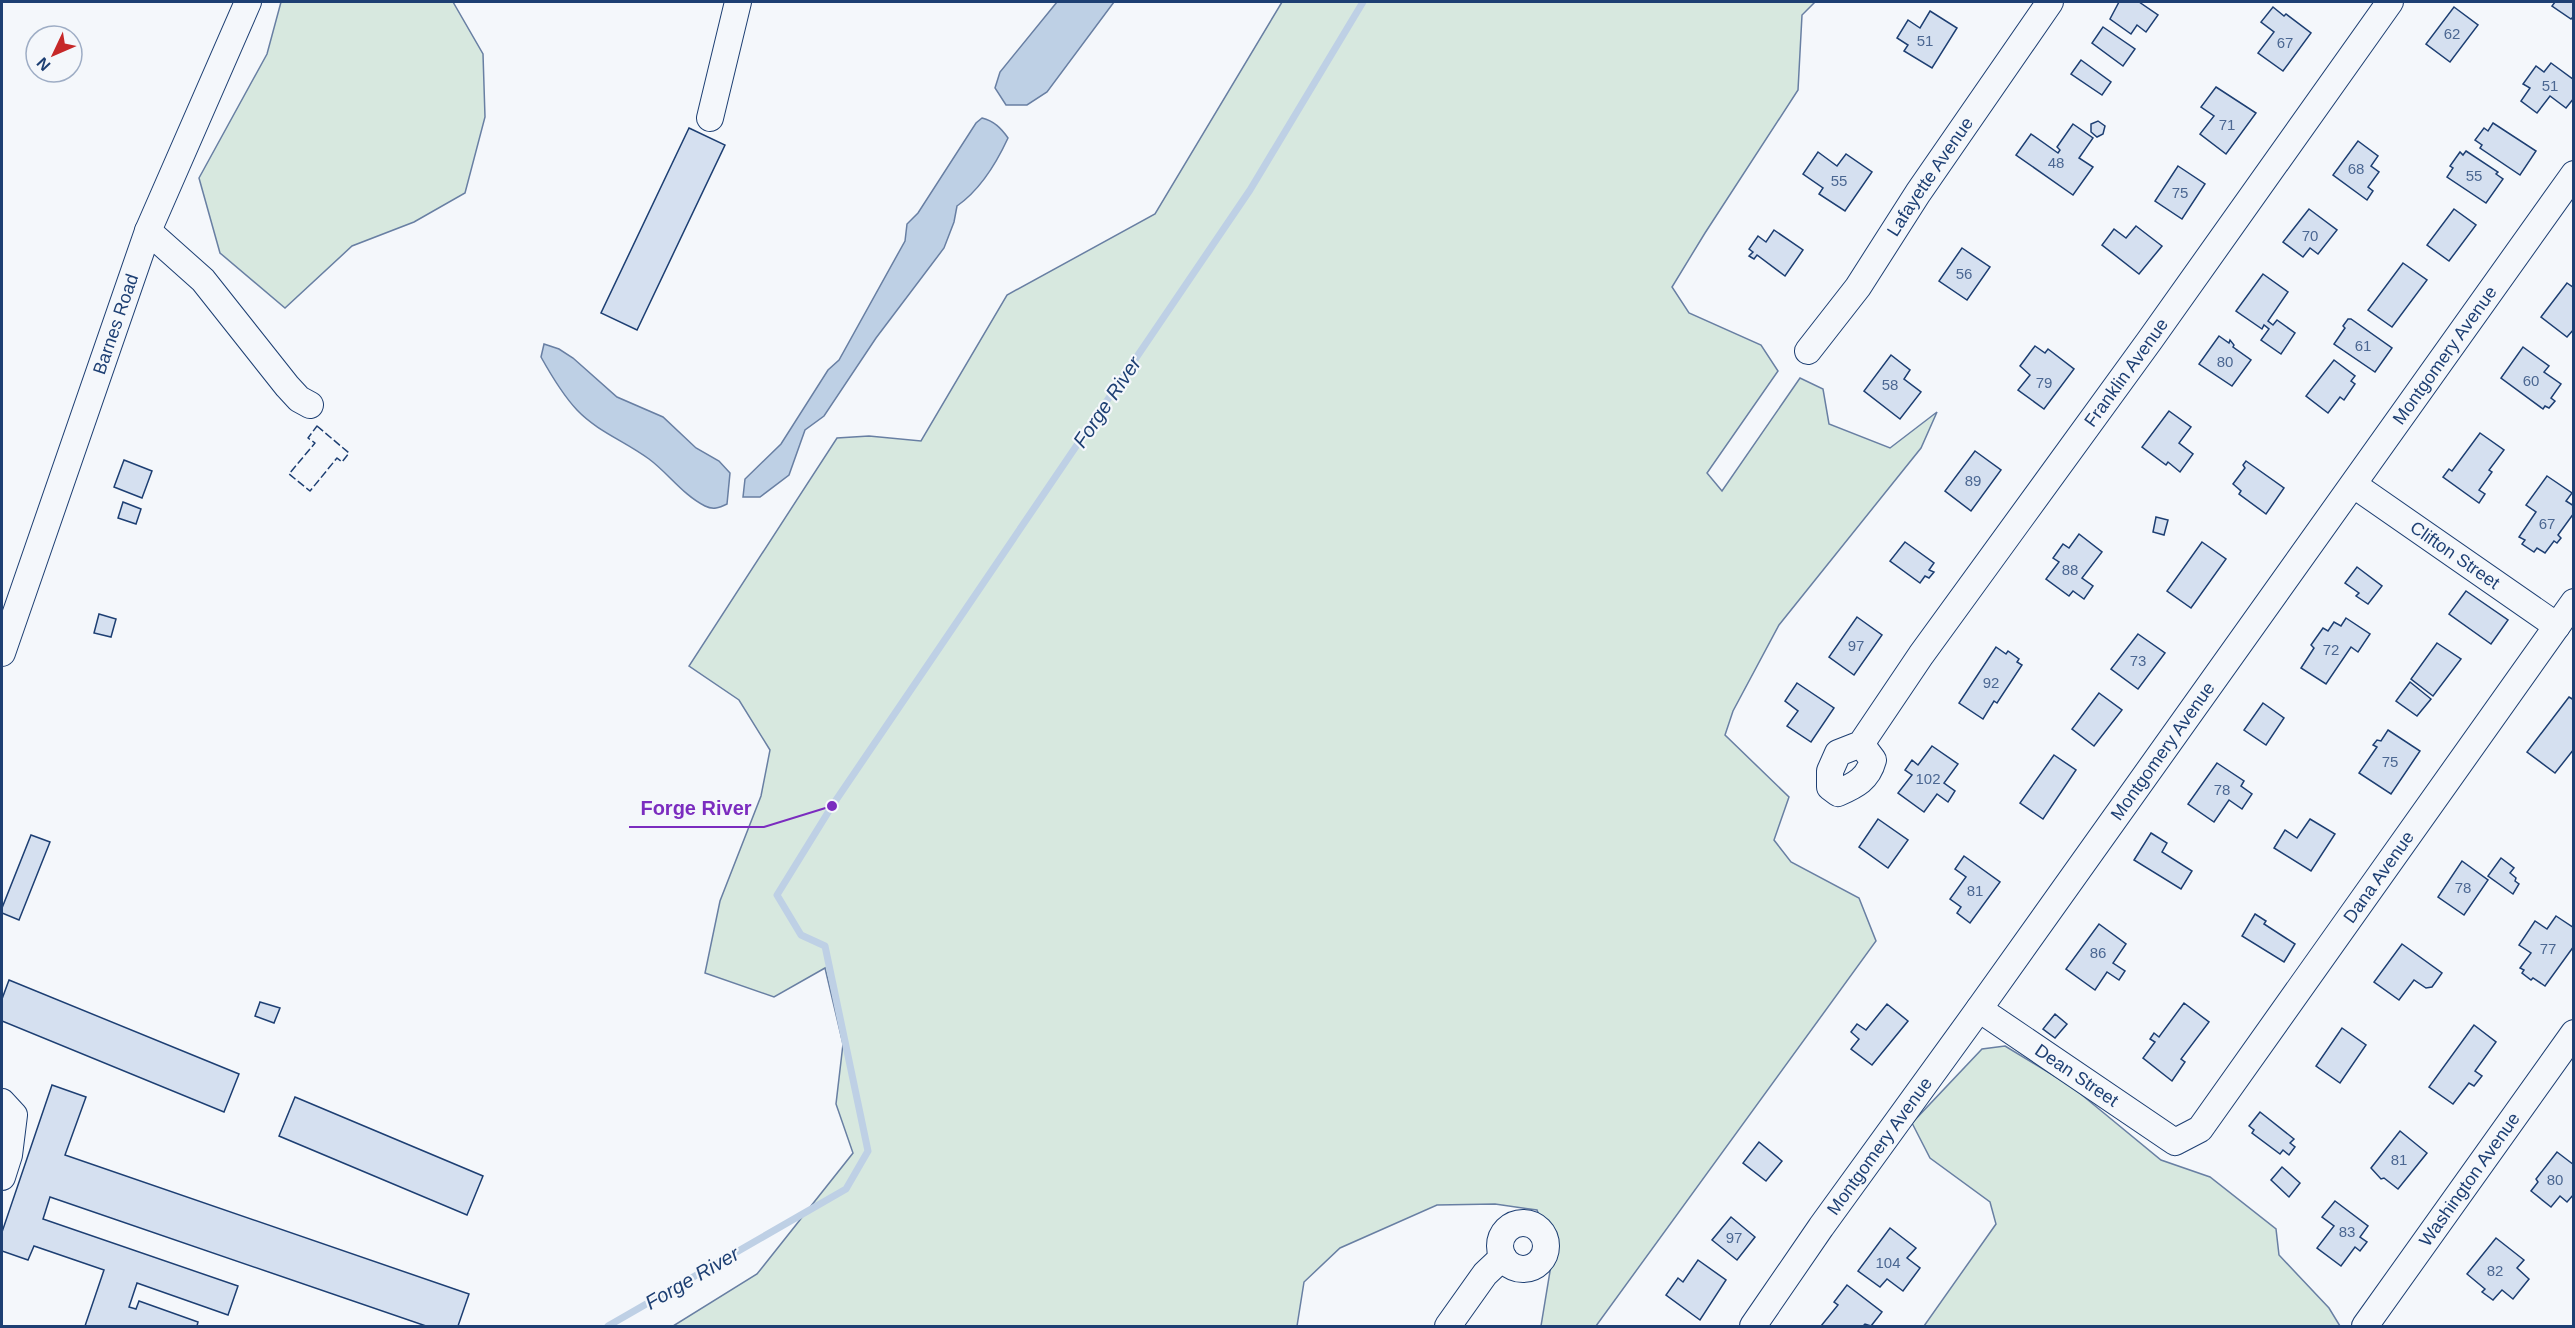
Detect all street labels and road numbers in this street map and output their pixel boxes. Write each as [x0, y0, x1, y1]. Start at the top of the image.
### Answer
street label: Lafayette Avenue [1883, 114, 1977, 240]
street label: Barnes Road [89, 271, 142, 377]
street label: Montgomery Avenue [2389, 282, 2501, 428]
street label: Franklin Avenue [2080, 315, 2172, 431]
street label: Clifton Street [2407, 517, 2503, 593]
street label: Montgomery Avenue [2107, 678, 2219, 824]
street label: Dana Avenue [2339, 827, 2418, 927]
street label: Dean Street [2031, 1040, 2122, 1111]
street label: Montgomery Avenue [1823, 1074, 1936, 1219]
street label: Washington Avenue [2415, 1109, 2524, 1250]

